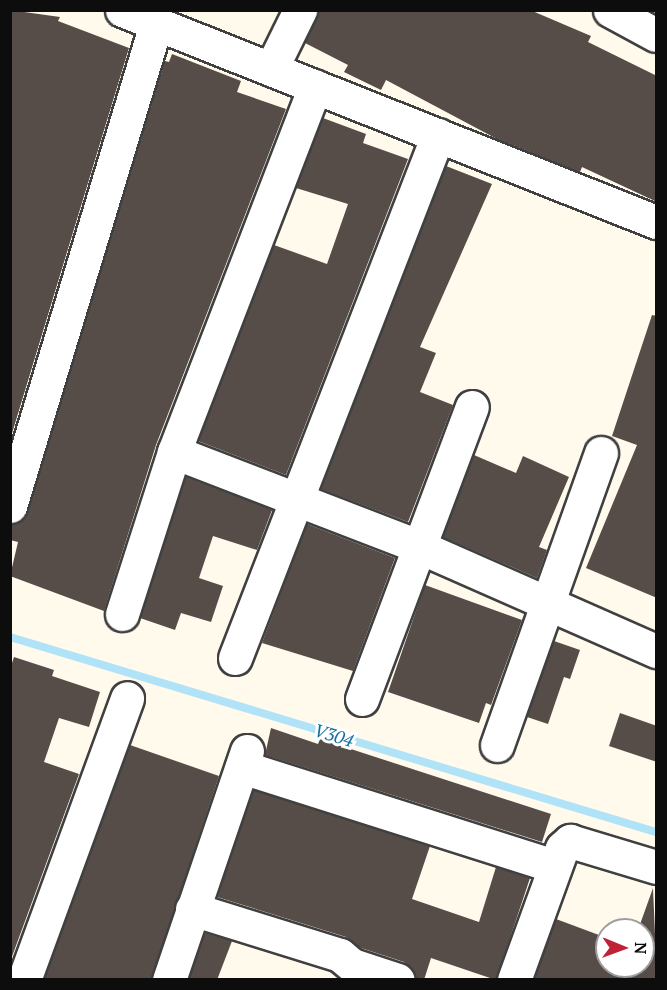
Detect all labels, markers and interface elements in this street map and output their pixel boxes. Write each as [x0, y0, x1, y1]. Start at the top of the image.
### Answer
water label: V304 [312, 719, 356, 751]
north arrow [595, 918, 655, 978]
text: N [630, 942, 652, 955]

